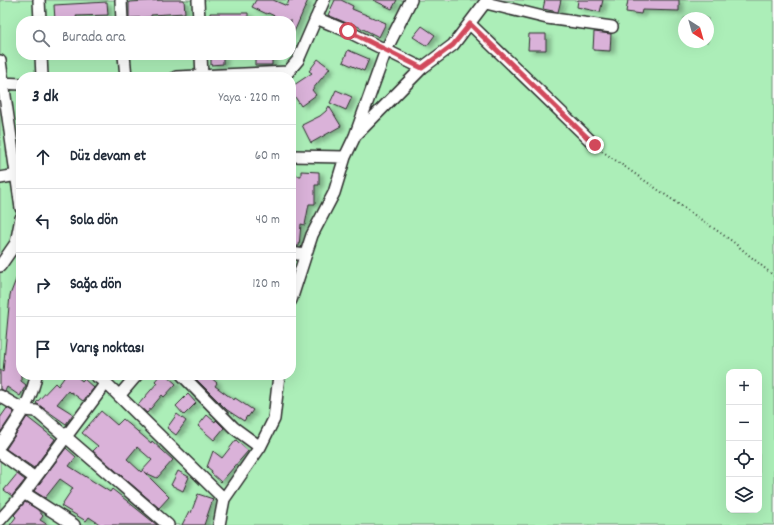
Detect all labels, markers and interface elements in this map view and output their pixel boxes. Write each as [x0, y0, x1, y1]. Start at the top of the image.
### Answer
north arrow [678, 12, 714, 48]
search box [16, 16, 296, 60]
route start [339, 22, 357, 40]
icon: search [30, 27, 52, 49]
text: Burada ara [62, 27, 125, 49]
text: 3 dk [32, 86, 58, 110]
text: Yaya · 220 m [218, 89, 280, 108]
route end [586, 136, 604, 154]
icon: ahead [32, 146, 54, 168]
text: Düz devam et [70, 146, 146, 168]
text: 60 m [255, 147, 280, 166]
icon: left [32, 210, 54, 232]
text: Sola dön [70, 210, 118, 232]
text: 40 m [256, 211, 280, 230]
icon: right [32, 274, 54, 296]
text: Sağa dön [70, 274, 121, 296]
text: 120 m [252, 275, 280, 294]
icon: arrive [32, 338, 54, 360]
text: Varış noktası [70, 338, 144, 360]
map controls [726, 369, 762, 513]
button: + [726, 369, 762, 405]
button: − [726, 405, 762, 441]
button: locate [726, 441, 762, 477]
button: layers [726, 477, 762, 513]

